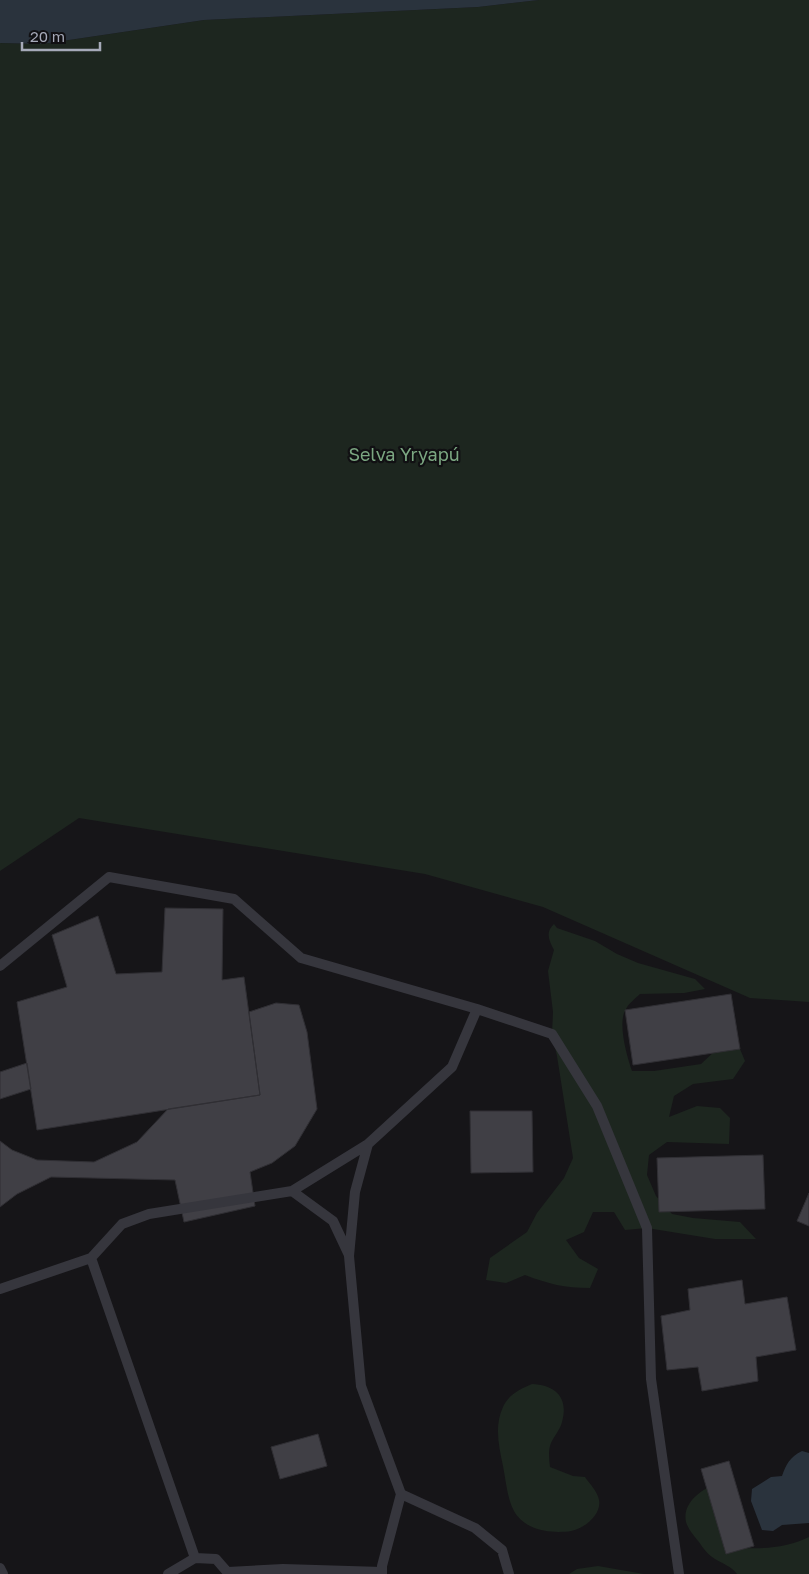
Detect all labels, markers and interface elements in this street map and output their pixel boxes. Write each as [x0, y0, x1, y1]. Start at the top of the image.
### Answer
scale bar [22, 20, 100, 52]
text: 20 m [30, 27, 65, 45]
park label: Selva Yryapú [348, 443, 460, 465]

